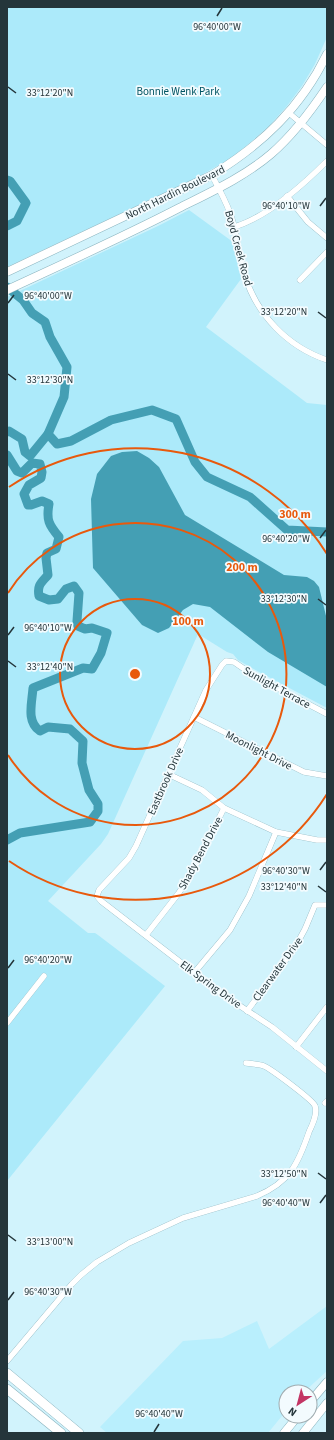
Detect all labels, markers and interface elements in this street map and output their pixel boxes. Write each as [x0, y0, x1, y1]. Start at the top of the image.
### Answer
text: 96°40'00"W [193, 20, 241, 34]
park label: Bonnie Wenk Park [136, 84, 220, 99]
text: 33°12'20"N [27, 86, 73, 100]
street label: North Hardin Boulevard [123, 162, 228, 223]
text: 96°40'10"W [262, 199, 310, 213]
street label: Boyd Creek Road [221, 209, 256, 288]
text: 96°40'00"W [24, 289, 72, 303]
text: 33°12'20"N [261, 305, 307, 319]
text: 33°12'30"N [27, 373, 73, 387]
text: 300 m [279, 506, 311, 523]
text: 96°40'20"W [262, 532, 310, 546]
text: 200 m [226, 559, 258, 576]
text: 33°12'30"N [261, 592, 307, 606]
text: 100 m [172, 613, 204, 630]
text: 96°40'10"W [24, 621, 72, 635]
text: 33°12'40"N [27, 660, 73, 674]
street label: Sunlight Terrace [240, 663, 313, 712]
centre of rings [128, 667, 142, 681]
street label: Moonlight Drive [223, 727, 295, 774]
street label: Eastbrook Drive [144, 744, 187, 817]
street label: Shady Bend Drive [175, 814, 226, 892]
text: 96°40'30"W [262, 864, 310, 878]
text: 33°12'40"N [261, 880, 307, 894]
street label: Clearwater Drive [249, 934, 306, 1004]
text: 96°40'20"W [24, 953, 72, 967]
street label: Elk Spring Drive [177, 957, 245, 1012]
text: 33°12'50"N [261, 1167, 307, 1181]
text: 96°40'40"W [262, 1196, 310, 1210]
text: 33°13'00"N [27, 1235, 73, 1249]
text: 96°40'30"W [24, 1285, 72, 1299]
north arrow [278, 1384, 318, 1424]
text: N [285, 1403, 300, 1420]
text: 96°40'40"W [135, 1407, 183, 1421]

